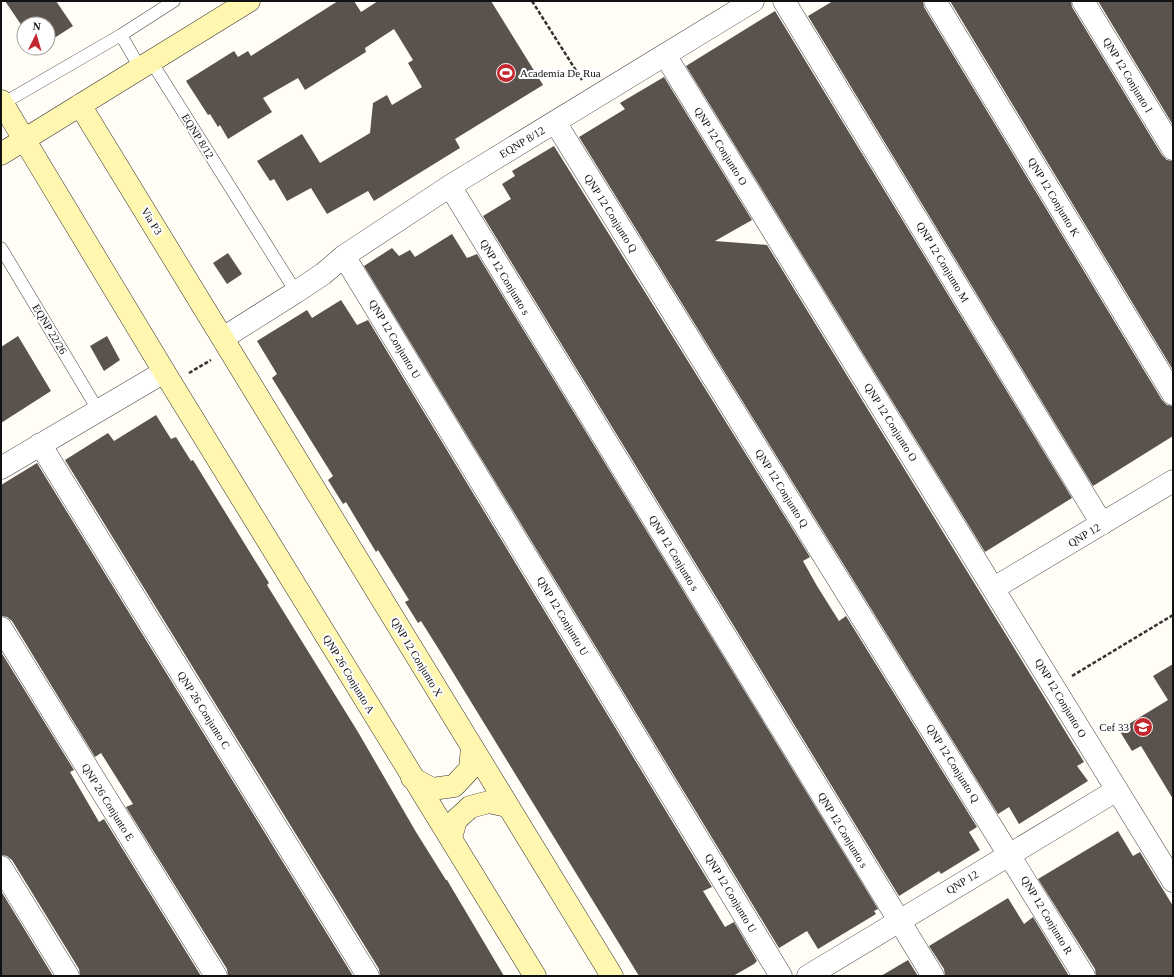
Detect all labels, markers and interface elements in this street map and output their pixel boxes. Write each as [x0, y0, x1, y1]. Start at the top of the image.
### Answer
north arrow [16, 16, 56, 56]
text: N [32, 20, 41, 32]
street label: QNP 12 Conjunto I [1101, 35, 1155, 115]
sports icon: Academia De Rua [495, 62, 517, 84]
place label: Academia De Rua [520, 67, 601, 79]
street label: QNP 12 Conjunto O [692, 105, 750, 187]
street label: EQNP 8/12 [179, 111, 217, 161]
street label: EQNP 8/12 [497, 124, 547, 160]
street label: QNP 12 Conjunto K [1026, 155, 1082, 239]
street label: QNP 12 Conjunto Q [582, 172, 640, 254]
street label: Via P3 [139, 205, 165, 237]
street label: QNP 12 Conjunto M [914, 220, 972, 305]
street label: QNP 12 Conjunto s [478, 237, 532, 317]
street label: QNP 12 Conjunto U [367, 297, 423, 381]
street label: EQNP 22/26 [30, 302, 70, 357]
street label: QNP 12 Conjunto O [862, 381, 920, 463]
street label: QNP 12 Conjunto Q [753, 447, 811, 529]
street label: QNP 12 Conjunto s [647, 513, 701, 593]
street label: QNP 12 [1066, 521, 1102, 549]
street label: QNP 12 Conjunto U [535, 574, 591, 658]
street label: QNP 12 Conjunto X [389, 615, 445, 699]
street label: QNP 26 Conjunto A [321, 633, 377, 715]
street label: QNP 12 Conjunto O [1033, 656, 1089, 740]
street label: QNP 26 Conjunto C [175, 669, 233, 751]
school or university icon: Cef 33 [1132, 716, 1154, 738]
place label: Cef 33 [1099, 721, 1129, 733]
street label: QNP 12 Conjunto Q [924, 722, 982, 804]
street label: QNP 26 Conjunto E [79, 761, 137, 843]
street label: QNP 12 Conjunto s [816, 790, 870, 870]
street label: QNP 12 Conjunto U [703, 851, 759, 935]
street label: QNP 12 [944, 868, 980, 896]
street label: QNP 12 Conjunto R [1019, 874, 1075, 957]

